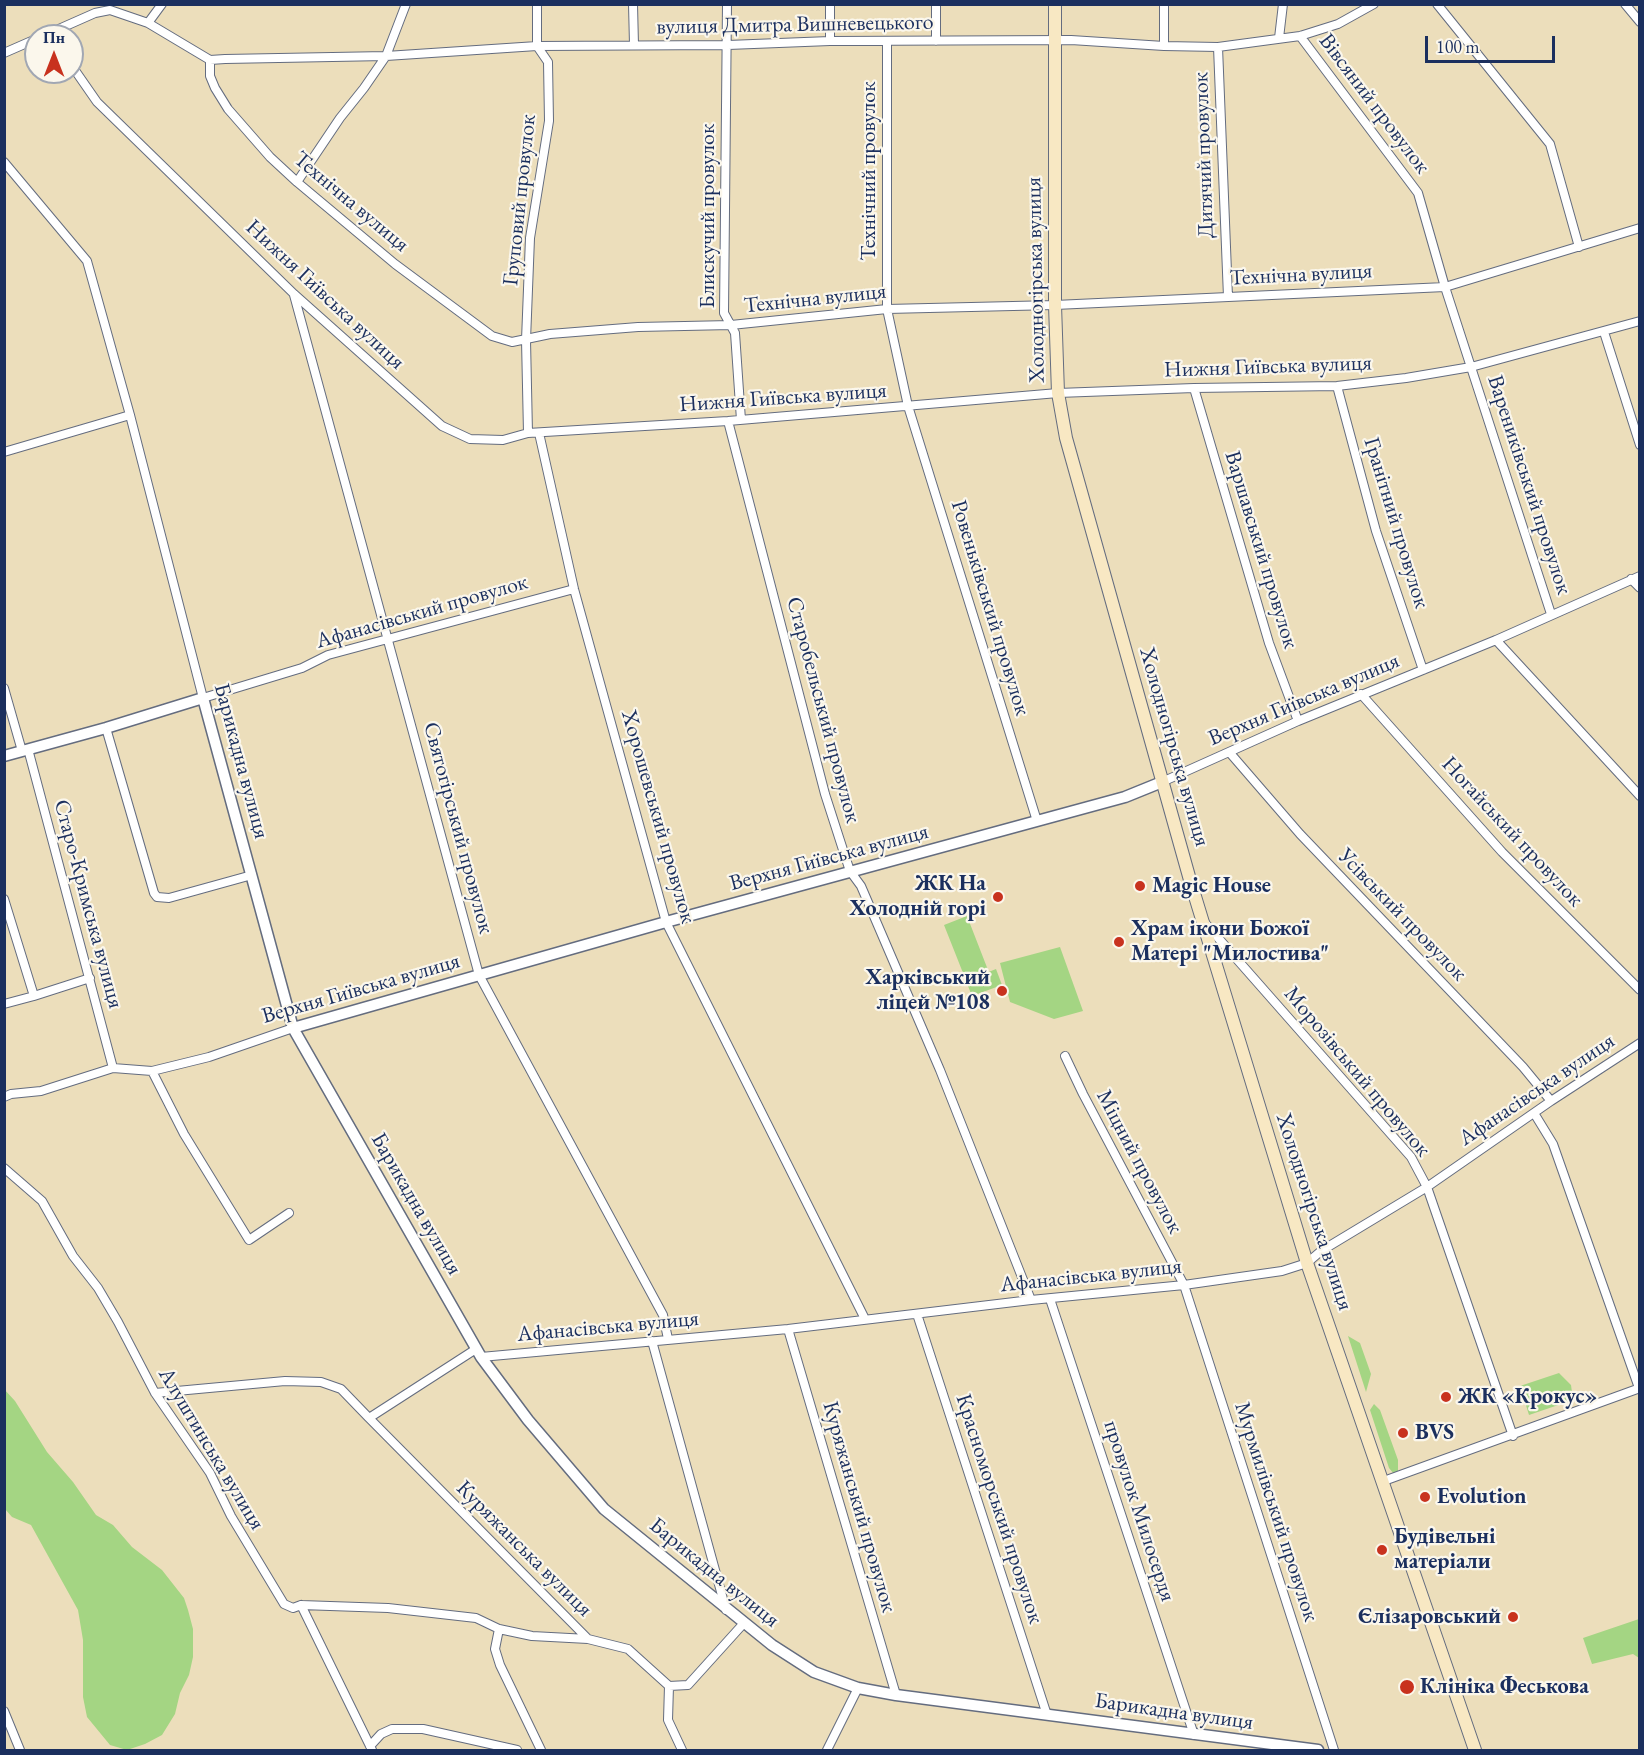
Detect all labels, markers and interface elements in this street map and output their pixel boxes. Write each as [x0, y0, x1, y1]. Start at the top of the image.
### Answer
street label: вулиця Дмитра Вишневецького [656, 9, 934, 41]
north arrow [24, 24, 84, 84]
scale bar [1428, 24, 1558, 62]
text: Пн [43, 27, 65, 48]
street label: Вівсяний провулок [1313, 29, 1435, 179]
text: 100 m [1436, 35, 1480, 58]
street label: Дитячий провулок [1188, 71, 1220, 239]
street label: Технічний провулок [856, 81, 882, 261]
street label: Груповий провулок [498, 113, 542, 287]
street label: Блискучий провулок [695, 124, 721, 308]
street label: Технічна вулиця [288, 146, 414, 258]
street label: Холодногірська вулиця [1021, 177, 1051, 383]
street label: Нижня Гиївська вулиця [240, 214, 410, 376]
street label: Технічна вулиця [1229, 258, 1373, 292]
street label: Технічна вулиця [743, 278, 887, 320]
street label: Нижня Гиївська вулиця [1164, 350, 1372, 384]
street label: Варениківський провулок [1481, 372, 1577, 598]
street label: Нижня Гиївська вулиця [678, 378, 888, 418]
street label: Гранітний провулок [1357, 434, 1435, 612]
street label: Варшавський провулок [1218, 448, 1304, 652]
street label: Ровеньківський провулок [945, 497, 1035, 719]
street label: Афанасівський провулок [313, 569, 531, 655]
street label: Старобельський провулок [780, 594, 866, 826]
street label: Холодногірська вулиця [1133, 644, 1215, 850]
street label: Верхня Гиївська вулиця [1205, 648, 1403, 752]
street label: Барикадна вулиця [208, 680, 274, 842]
street label: Хорошевський провулок [615, 707, 701, 927]
street label: Святогірський провулок [417, 719, 499, 937]
street label: Ногайський провулок [1436, 751, 1588, 913]
street label: Старо-Кримська вулиця [47, 797, 129, 1011]
street label: Верхня Гиївська вулиця [727, 819, 931, 897]
street label: Усівський провулок [1332, 843, 1472, 987]
place label: ЖК На Холодній горі [850, 871, 986, 922]
place label: Magic House [1152, 873, 1271, 899]
marker: Magic House [1133, 879, 1147, 893]
marker: ЖК На Холодній горі [991, 890, 1005, 904]
place label: Храм ікони Божої Матері "Милостива" [1131, 916, 1329, 968]
marker: Храм ікони Божої Матері "Милостива" [1112, 935, 1126, 949]
street label: Верхня Гиївська вулиця [259, 948, 463, 1030]
place label: Харківський ліцей №108 [865, 965, 990, 1016]
street label: Морозівський провулок [1278, 981, 1436, 1163]
marker: Харківський ліцей №108 [995, 984, 1009, 998]
street label: Афанасівська вулиця [1454, 1028, 1620, 1152]
street label: Міцний провулок [1090, 1086, 1188, 1238]
street label: Холодногірська вулиця [1270, 1110, 1358, 1314]
street label: Барикадна вулиця [365, 1128, 467, 1280]
street label: Афанасівська вулиця [999, 1253, 1183, 1299]
street label: Афанасівська вулиця [516, 1306, 700, 1348]
street label: Алуштинська вулиця [152, 1363, 270, 1535]
place label: ЖК «Крокус» [1458, 1384, 1597, 1410]
marker: ЖК «Крокус» [1439, 1390, 1453, 1404]
street label: Красноморський провулок [949, 1391, 1049, 1627]
street label: Куряжанський провулок [816, 1398, 902, 1616]
street label: Мурмилівський провулок [1228, 1399, 1324, 1625]
street label: провулок Милосердя [1097, 1417, 1181, 1605]
place label: BVS [1415, 1420, 1454, 1446]
marker: BVS [1396, 1426, 1410, 1440]
street label: Куряжанська вулиця [450, 1475, 598, 1623]
place label: Evolution [1437, 1484, 1526, 1510]
marker: Evolution [1418, 1490, 1432, 1504]
street label: Барикадна вулиця [644, 1512, 784, 1634]
place label: Будівельні матеріали [1394, 1524, 1496, 1576]
marker: Будівельні матеріали [1375, 1543, 1389, 1557]
place label: Єлізаровський [1358, 1604, 1501, 1630]
marker: Єлізаровський [1506, 1610, 1520, 1624]
place label: Клініка Феськова [1420, 1674, 1589, 1700]
marker: Клініка Феськова [1398, 1678, 1416, 1696]
street label: Барикадна вулиця [1093, 1688, 1255, 1736]

